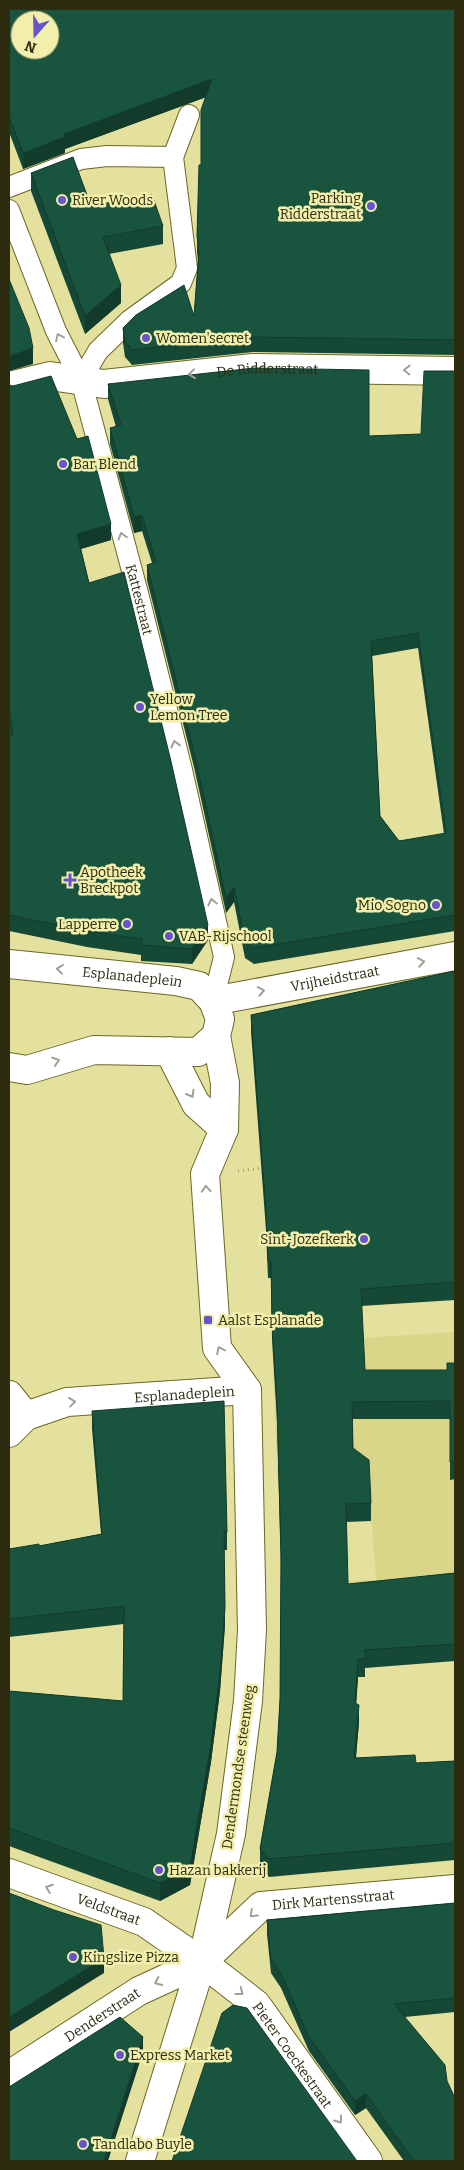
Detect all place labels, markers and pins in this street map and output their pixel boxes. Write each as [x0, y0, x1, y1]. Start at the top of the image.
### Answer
place label: Parking Ridderstraat [280, 190, 361, 223]
place label: River Woods [72, 192, 153, 209]
marker: River Woods [56, 194, 68, 206]
marker: Parking Ridderstraat [365, 200, 377, 212]
place label: Women'secret [156, 330, 249, 347]
marker: Women'secret [140, 332, 152, 344]
place label: Bar Blend [73, 456, 136, 473]
marker: Bar Blend [57, 458, 69, 470]
place label: Yellow Lemon Tree [150, 691, 227, 724]
marker: Yellow Lemon Tree [134, 701, 146, 713]
place label: Apotheek Breckpot [80, 864, 143, 897]
marker: Apotheek Breckpot [64, 874, 76, 886]
place label: Mio Sogno [358, 897, 426, 914]
marker: Mio Sogno [430, 899, 442, 911]
place label: Lapperre [58, 916, 117, 933]
marker: Lapperre [121, 918, 133, 930]
place label: VAB-Rijschool [179, 928, 272, 945]
marker: VAB-Rijschool [163, 930, 175, 942]
place label: Sint-Jozefkerk [260, 1231, 354, 1248]
marker: Sint-Jozefkerk [358, 1233, 370, 1245]
place label: Aalst Esplanade [218, 1312, 321, 1329]
marker: Aalst Esplanade [202, 1314, 214, 1326]
place label: Hazan bakkerij [169, 1862, 266, 1879]
marker: Hazan bakkerij [153, 1864, 165, 1876]
place label: Kingslize Pizza [83, 1949, 179, 1966]
marker: Kingslize Pizza [67, 1951, 79, 1963]
place label: Express Market [130, 2047, 230, 2064]
marker: Express Market [114, 2049, 126, 2061]
place label: Tandlabo Buyle [93, 2136, 192, 2153]
marker: Tandlabo Buyle [77, 2138, 89, 2150]

